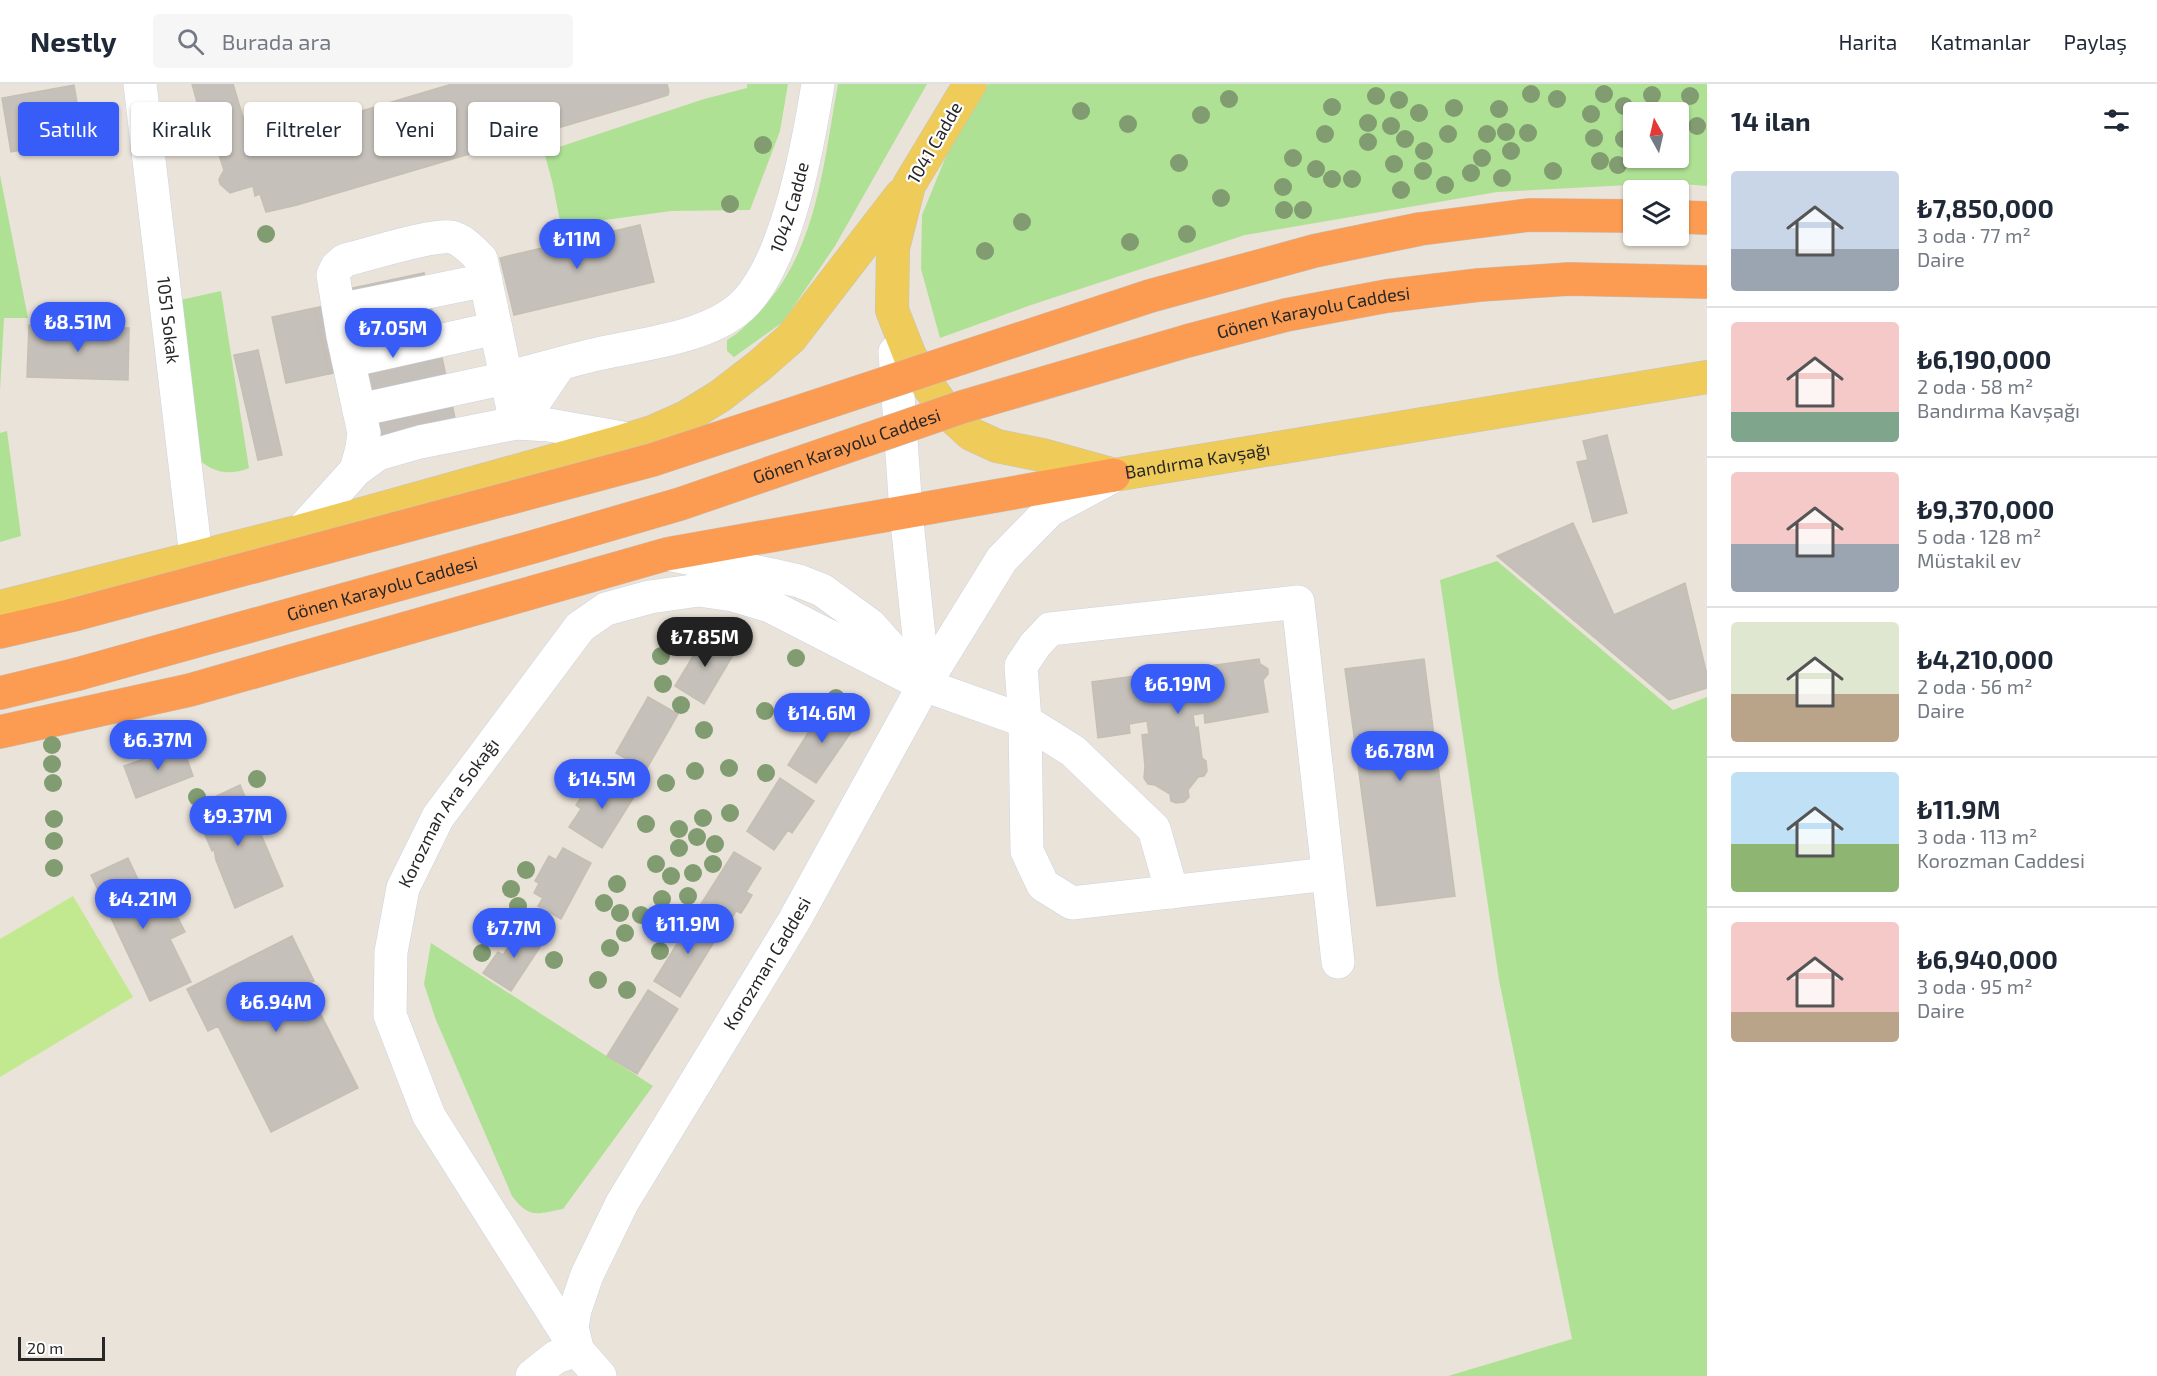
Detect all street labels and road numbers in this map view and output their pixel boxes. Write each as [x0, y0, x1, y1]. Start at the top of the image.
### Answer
street label: 1041 Cadde [902, 98, 966, 187]
street label: 1042 Cadde [765, 160, 813, 256]
street label: 1051 Sokak [153, 276, 185, 365]
street label: Gönen Karayolu Caddesi [1214, 281, 1411, 343]
street label: Gönen Karayolu Caddesi [750, 403, 943, 488]
street label: Bandırma Kavşağı [1123, 437, 1272, 483]
street label: Gönen Karayolu Caddesi [284, 551, 480, 625]
street label: Korozman Ara Sokağı [393, 733, 503, 891]
street label: Korozman Caddesi [718, 893, 815, 1034]

